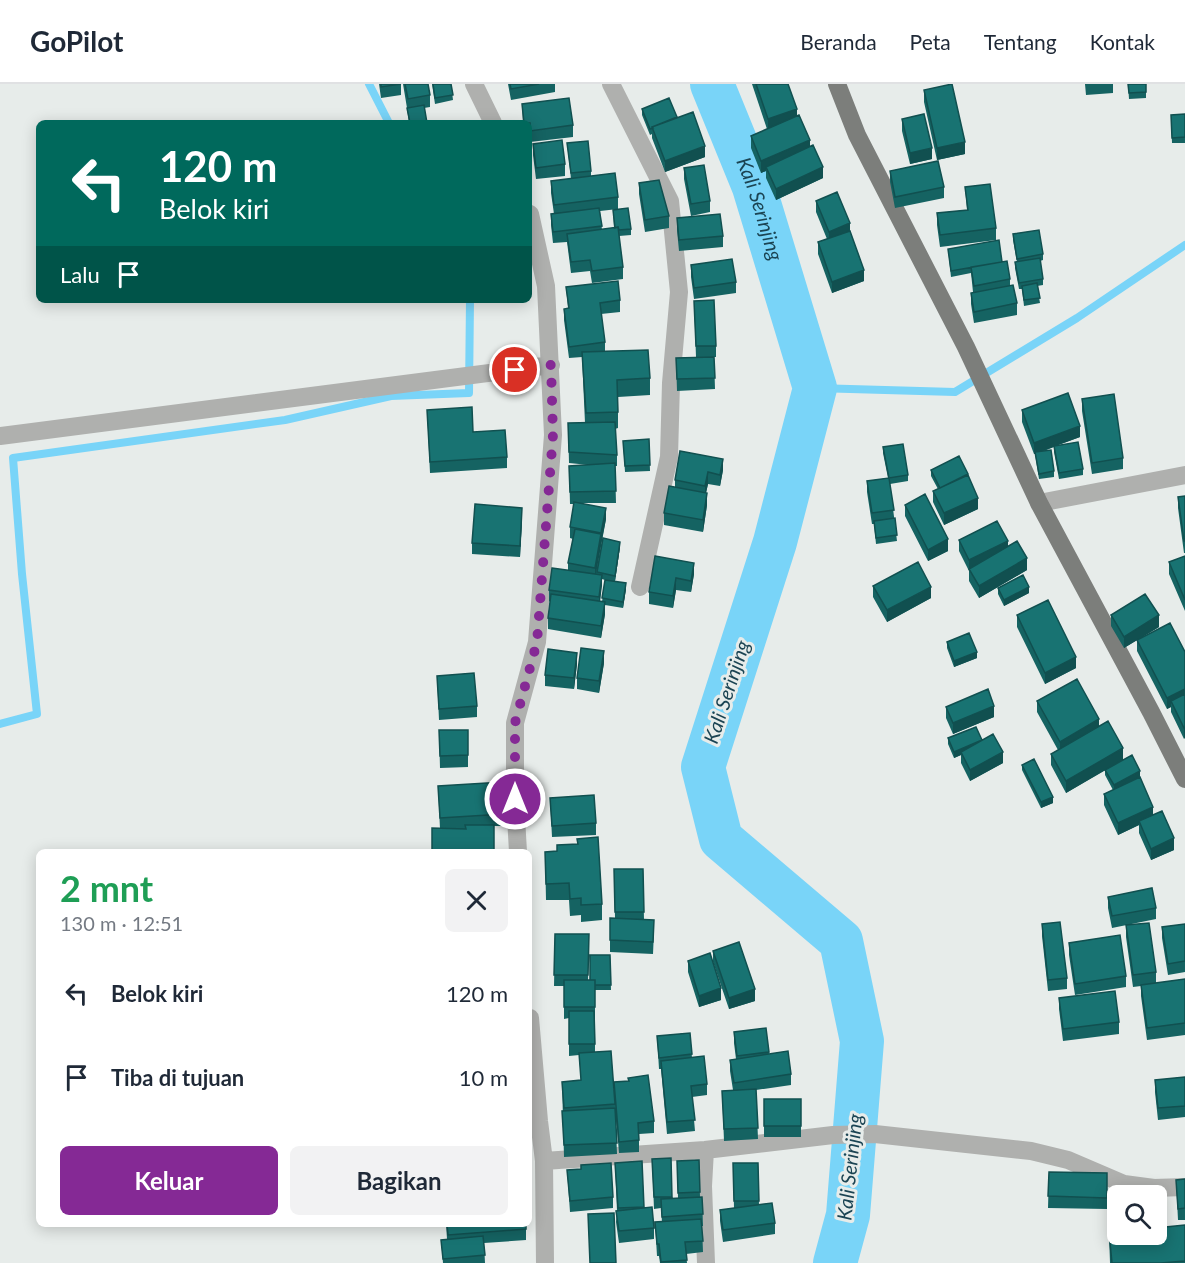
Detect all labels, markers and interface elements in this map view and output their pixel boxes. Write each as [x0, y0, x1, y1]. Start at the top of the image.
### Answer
text: GoPilot [30, 24, 123, 58]
text: Beranda [800, 29, 877, 54]
text: Peta [910, 29, 951, 54]
text: Tentang [984, 29, 1057, 54]
text: Kontak [1090, 29, 1155, 54]
text: 120 m [159, 141, 277, 191]
icon: left [60, 144, 138, 222]
water label: Kali Serinjing [732, 154, 789, 264]
text: Belok kiri [159, 192, 269, 225]
icon: arrive [112, 258, 145, 291]
text: Lalu [60, 261, 100, 288]
pin [489, 344, 540, 395]
icon: arrive [498, 353, 531, 386]
water label: Kali Serinjing [698, 637, 754, 746]
position arrow [483, 767, 547, 831]
text: 2 mnt [60, 866, 153, 910]
button: close [445, 869, 508, 932]
text: 130 m · 12:51 [60, 911, 183, 935]
icon: left [60, 977, 93, 1010]
text: Belok kiri [111, 980, 203, 1007]
text: 120 m [446, 980, 508, 1007]
icon: arrive [60, 1061, 93, 1094]
text: Tiba di tujuan [111, 1064, 244, 1091]
text: 10 m [459, 1064, 508, 1091]
water label: Kali Serinjing [831, 1112, 867, 1221]
button: Keluar [60, 1146, 278, 1215]
button: Bagikan [290, 1146, 508, 1215]
map controls [1107, 1185, 1167, 1245]
button: search [1107, 1185, 1167, 1245]

